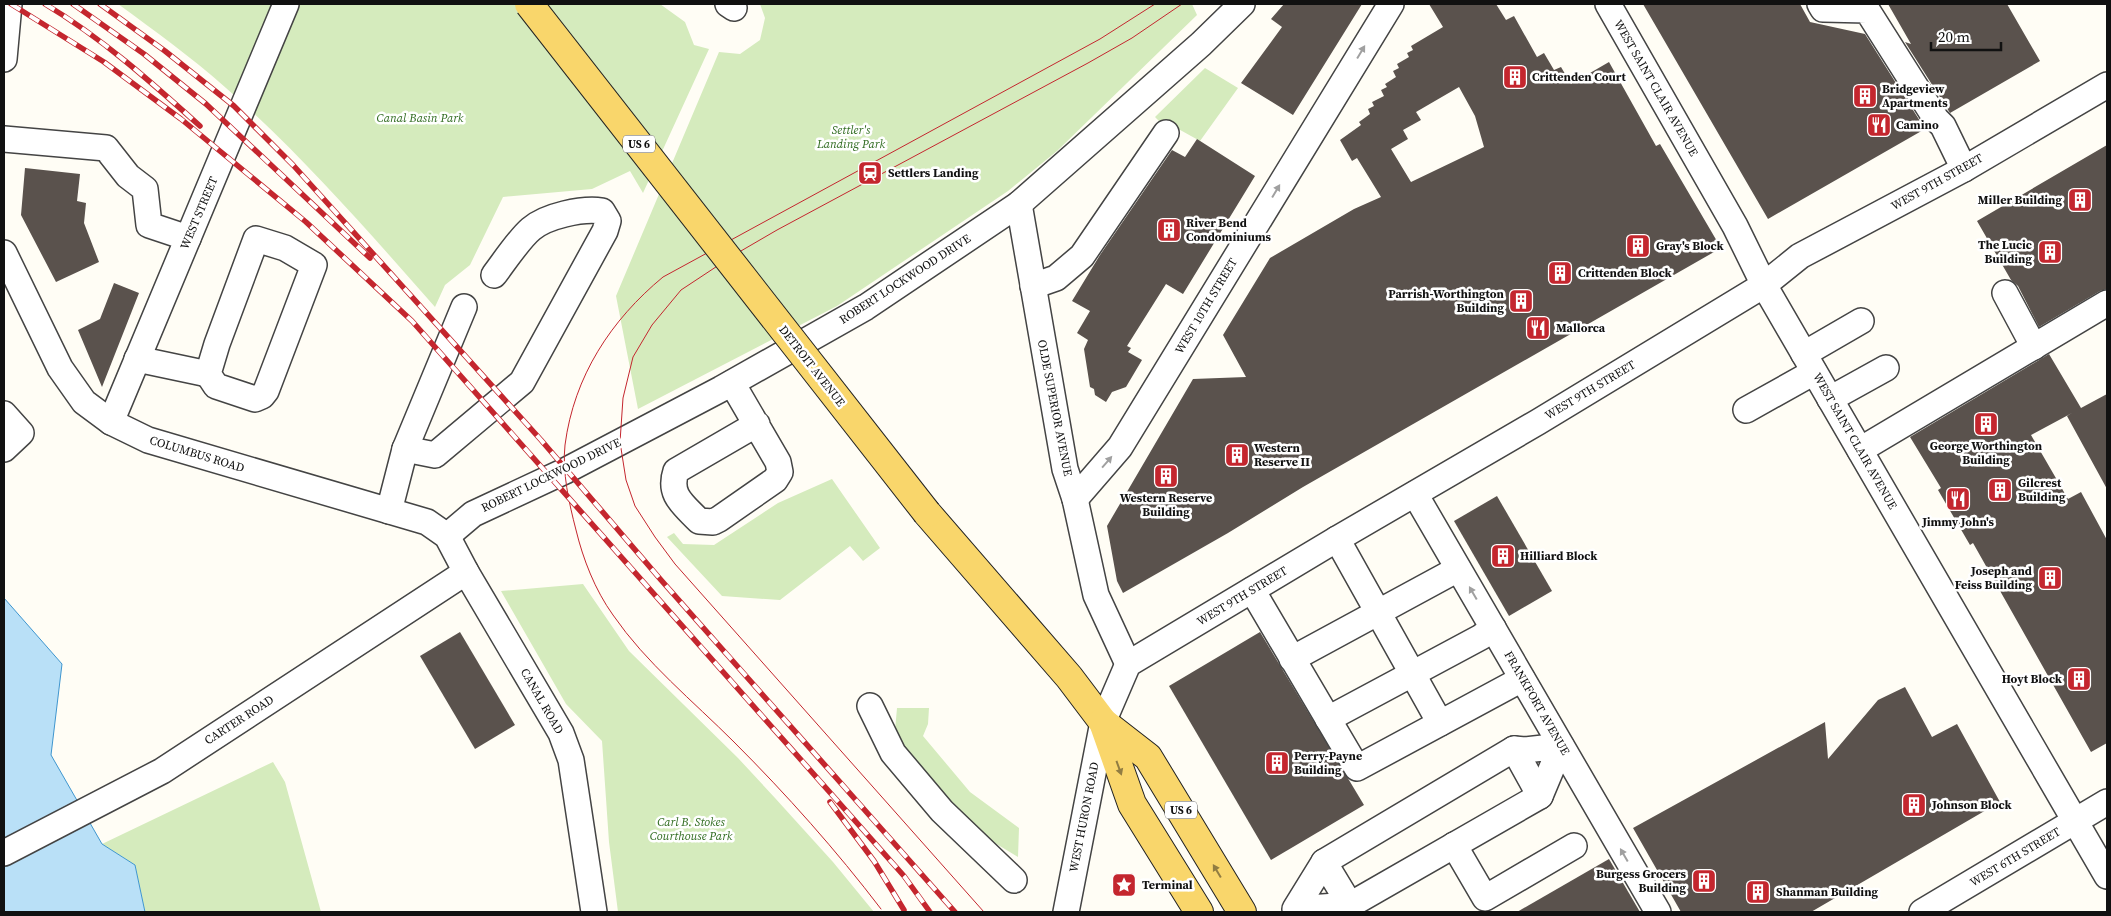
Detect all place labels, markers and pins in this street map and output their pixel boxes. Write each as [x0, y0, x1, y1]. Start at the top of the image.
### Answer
building icon: Crittenden Court [1502, 64, 1528, 90]
place label: Crittenden Court [1532, 69, 1626, 85]
place label: Bridgeview Apartments [1882, 81, 1948, 111]
building icon: Bridgeview Apartments [1852, 83, 1878, 109]
restaurant icon: Camino [1866, 112, 1892, 138]
place label: Camino [1896, 117, 1939, 133]
station icon: Settlers Landing [857, 160, 883, 186]
place label: Settlers Landing [888, 165, 979, 181]
building icon: Miller Building [2067, 187, 2093, 213]
place label: Miller Building [1978, 192, 2062, 208]
place label: River Bend Condominiums [1186, 215, 1272, 245]
building icon: River Bend Condominiums [1156, 217, 1182, 243]
building icon: Gray's Block [1625, 233, 1651, 259]
place label: The Lucic Building [1978, 237, 2032, 267]
place label: Gray's Block [1656, 238, 1724, 254]
building icon: The Lucic Building [2037, 239, 2063, 265]
building icon: Crittenden Block [1547, 260, 1573, 286]
place label: Crittenden Block [1578, 265, 1673, 281]
place label: Parrish-Worthington Building [1388, 286, 1505, 316]
building icon: Parrish-Worthington Building [1508, 288, 1534, 314]
restaurant icon: Mallorca [1525, 315, 1551, 341]
place label: Mallorca [1556, 320, 1606, 336]
building icon: George Worthington Building [1973, 411, 1999, 437]
place label: George Worthington Building [1930, 438, 2043, 468]
place label: Western Reserve II [1254, 440, 1310, 470]
building icon: Western Reserve II [1224, 442, 1250, 468]
building icon: Western Reserve Building [1153, 463, 1179, 489]
place label: Gilcrest Building [2018, 475, 2066, 505]
building icon: Gilcrest Building [1987, 477, 2013, 503]
restaurant icon: Jimmy John's [1945, 486, 1971, 512]
place label: Western Reserve Building [1120, 490, 1212, 520]
place label: Jimmy John's [1921, 514, 1994, 530]
building icon: Hilliard Block [1490, 543, 1516, 569]
place label: Hilliard Block [1520, 548, 1598, 564]
place label: Joseph and Feiss Building [1955, 563, 2032, 593]
building icon: Joseph and Feiss Building [2037, 565, 2063, 591]
building icon: Hoyt Block [2066, 666, 2092, 692]
place label: Hoyt Block [2002, 671, 2063, 687]
place label: Perry-Payne Building [1294, 748, 1362, 778]
building icon: Perry-Payne Building [1264, 750, 1290, 776]
building icon: Johnson Block [1901, 792, 1927, 818]
place label: Johnson Block [1931, 797, 2012, 813]
place label: Burgess Grocers Building [1596, 866, 1687, 896]
building icon: Burgess Grocers Building [1691, 868, 1717, 894]
place icon: Terminal [1111, 872, 1137, 898]
place label: Terminal [1142, 877, 1193, 893]
building icon: Shanman Building [1745, 879, 1771, 905]
place label: Shanman Building [1776, 884, 1879, 900]

